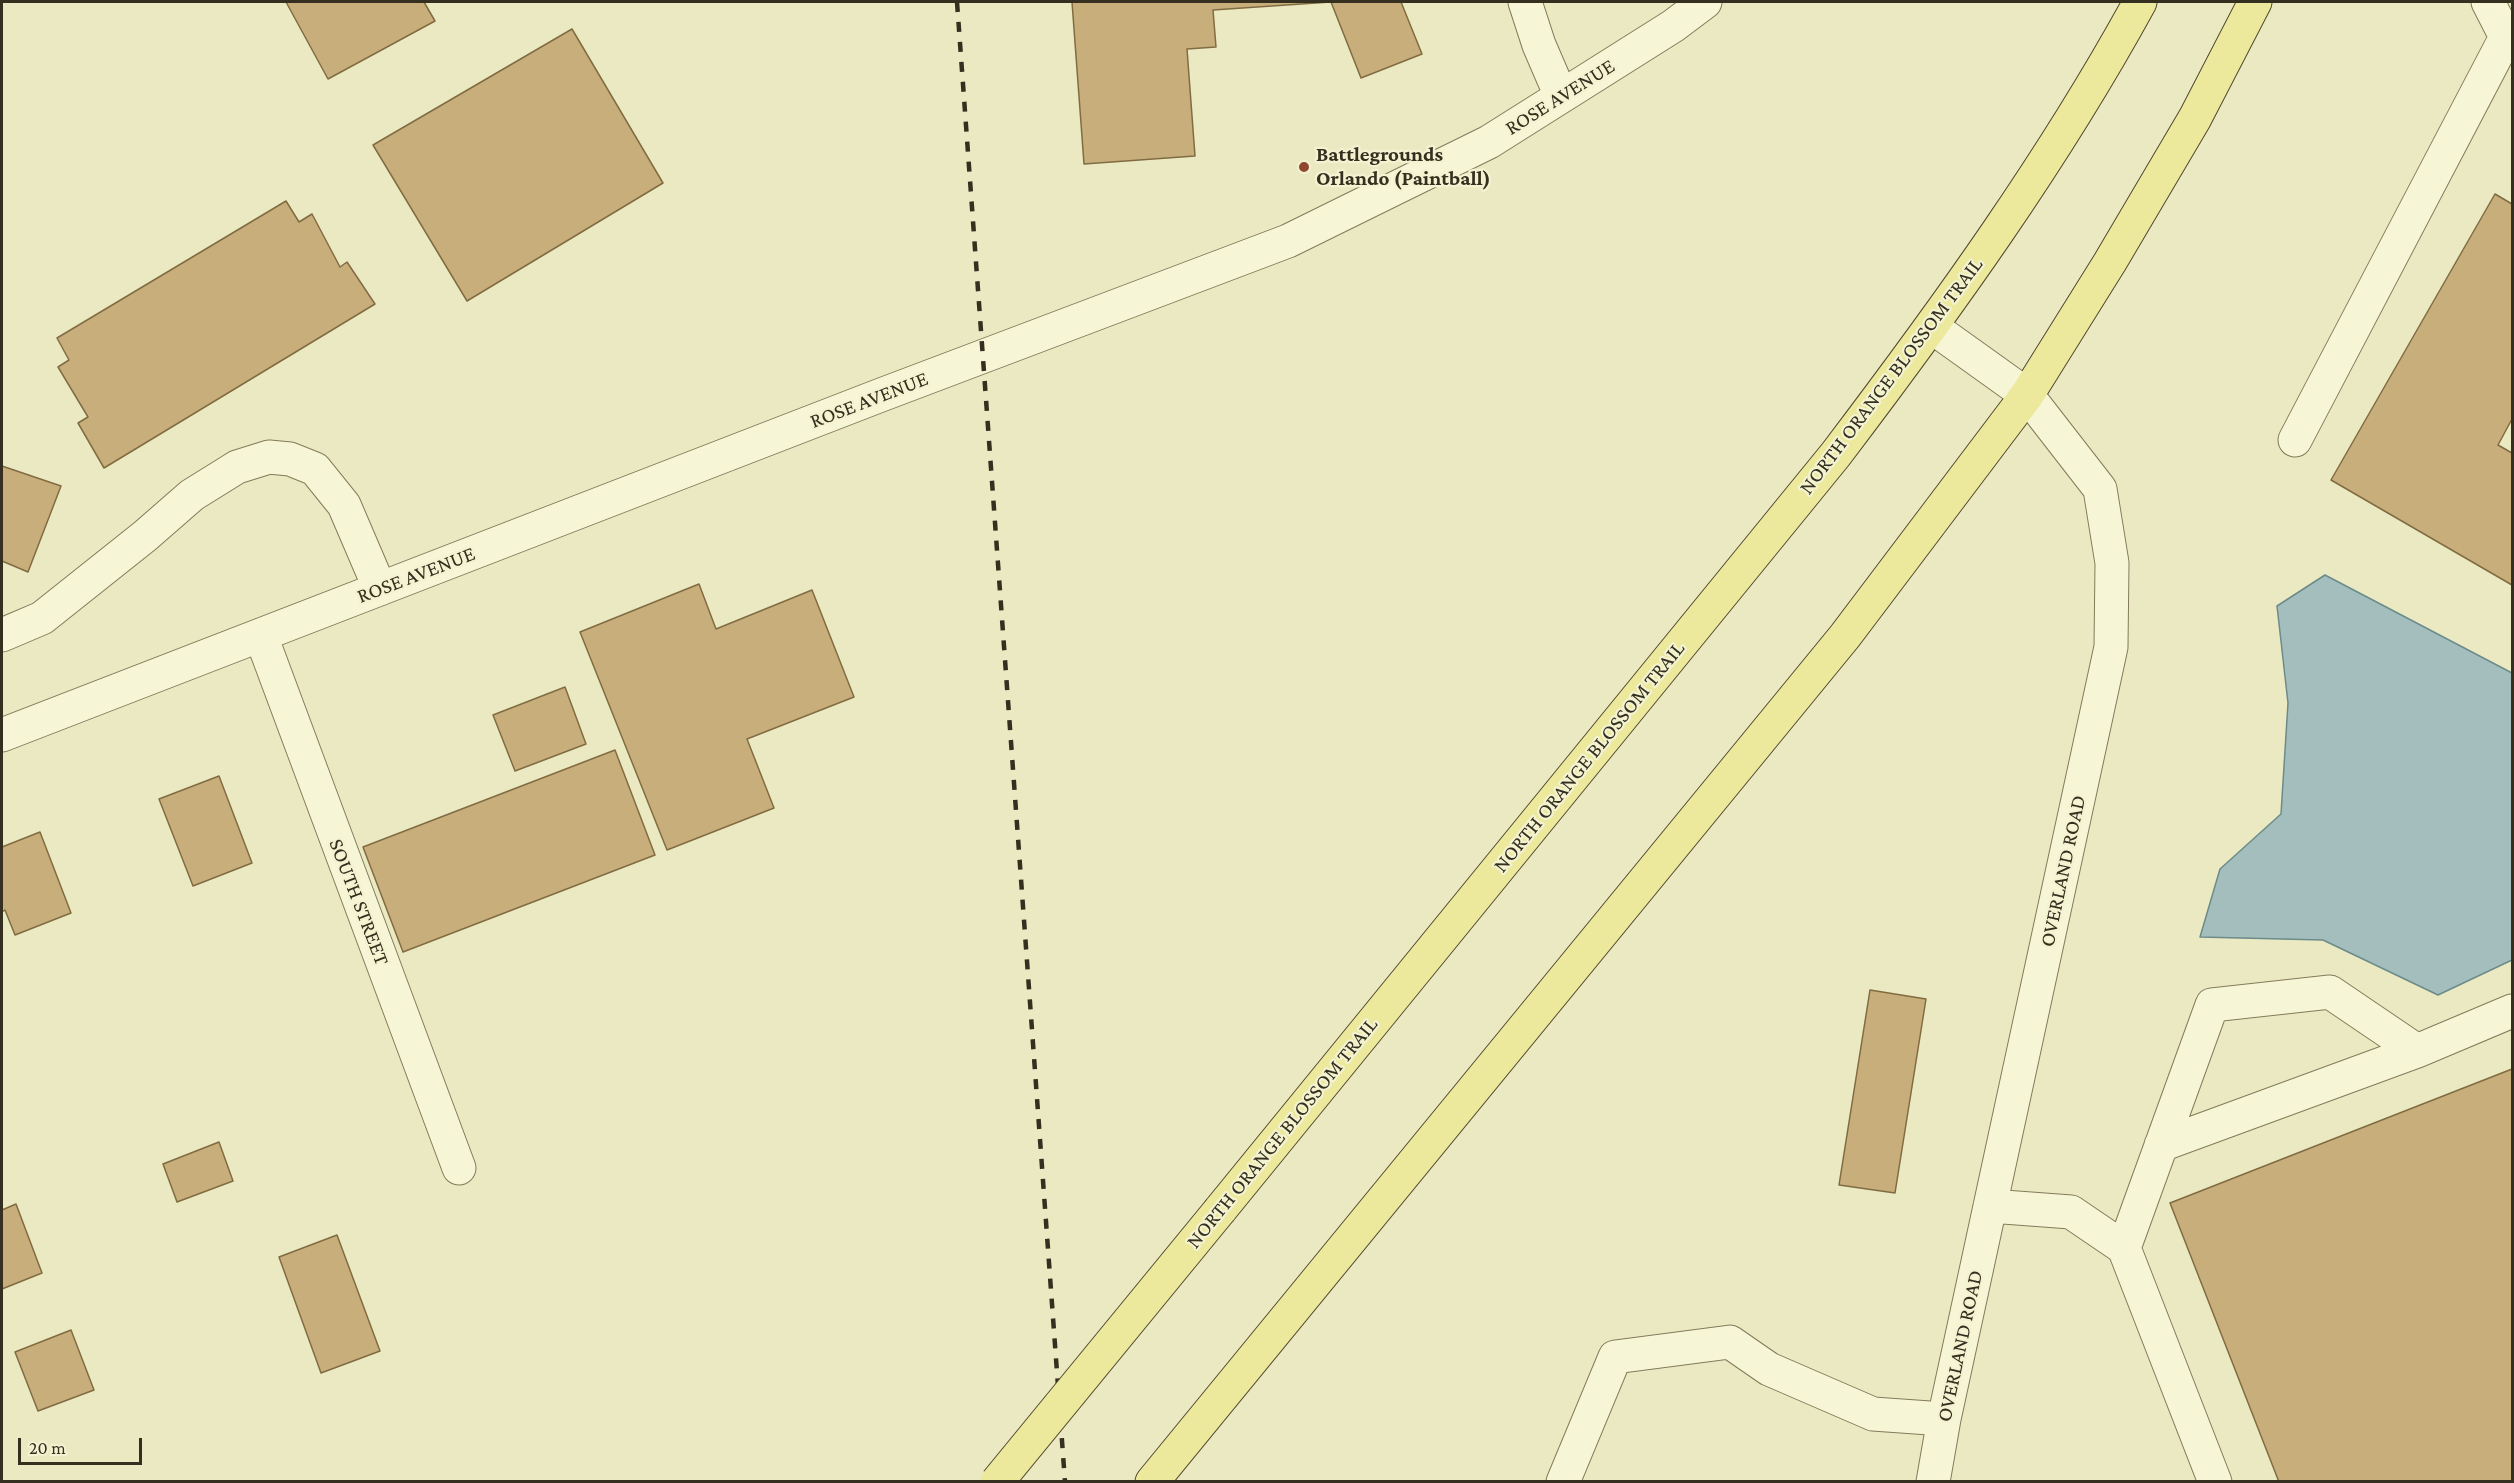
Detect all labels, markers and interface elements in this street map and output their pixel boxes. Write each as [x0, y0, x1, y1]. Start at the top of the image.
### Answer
street label: ROSE AVENUE [1501, 53, 1619, 141]
place label: Battlegrounds Orlando (Paintball) [1316, 142, 1491, 192]
marker: Battlegrounds Orlando (Paintball) [1297, 160, 1311, 174]
street label: NORTH ORANGE BLOSSOM TRAIL [1794, 253, 1988, 499]
street label: ROSE AVENUE [806, 366, 932, 434]
street label: ROSE AVENUE [353, 541, 479, 609]
street label: NORTH ORANGE BLOSSOM TRAIL [1488, 636, 1690, 878]
street label: OVERLAND ROAD [2035, 793, 2091, 949]
street label: SOUTH STREET [323, 835, 395, 969]
street label: NORTH ORANGE BLOSSOM TRAIL [1181, 1012, 1383, 1254]
street label: OVERLAND ROAD [1932, 1268, 1988, 1424]
scale bar [21, 1426, 146, 1464]
text: 20 m [29, 1438, 66, 1458]

